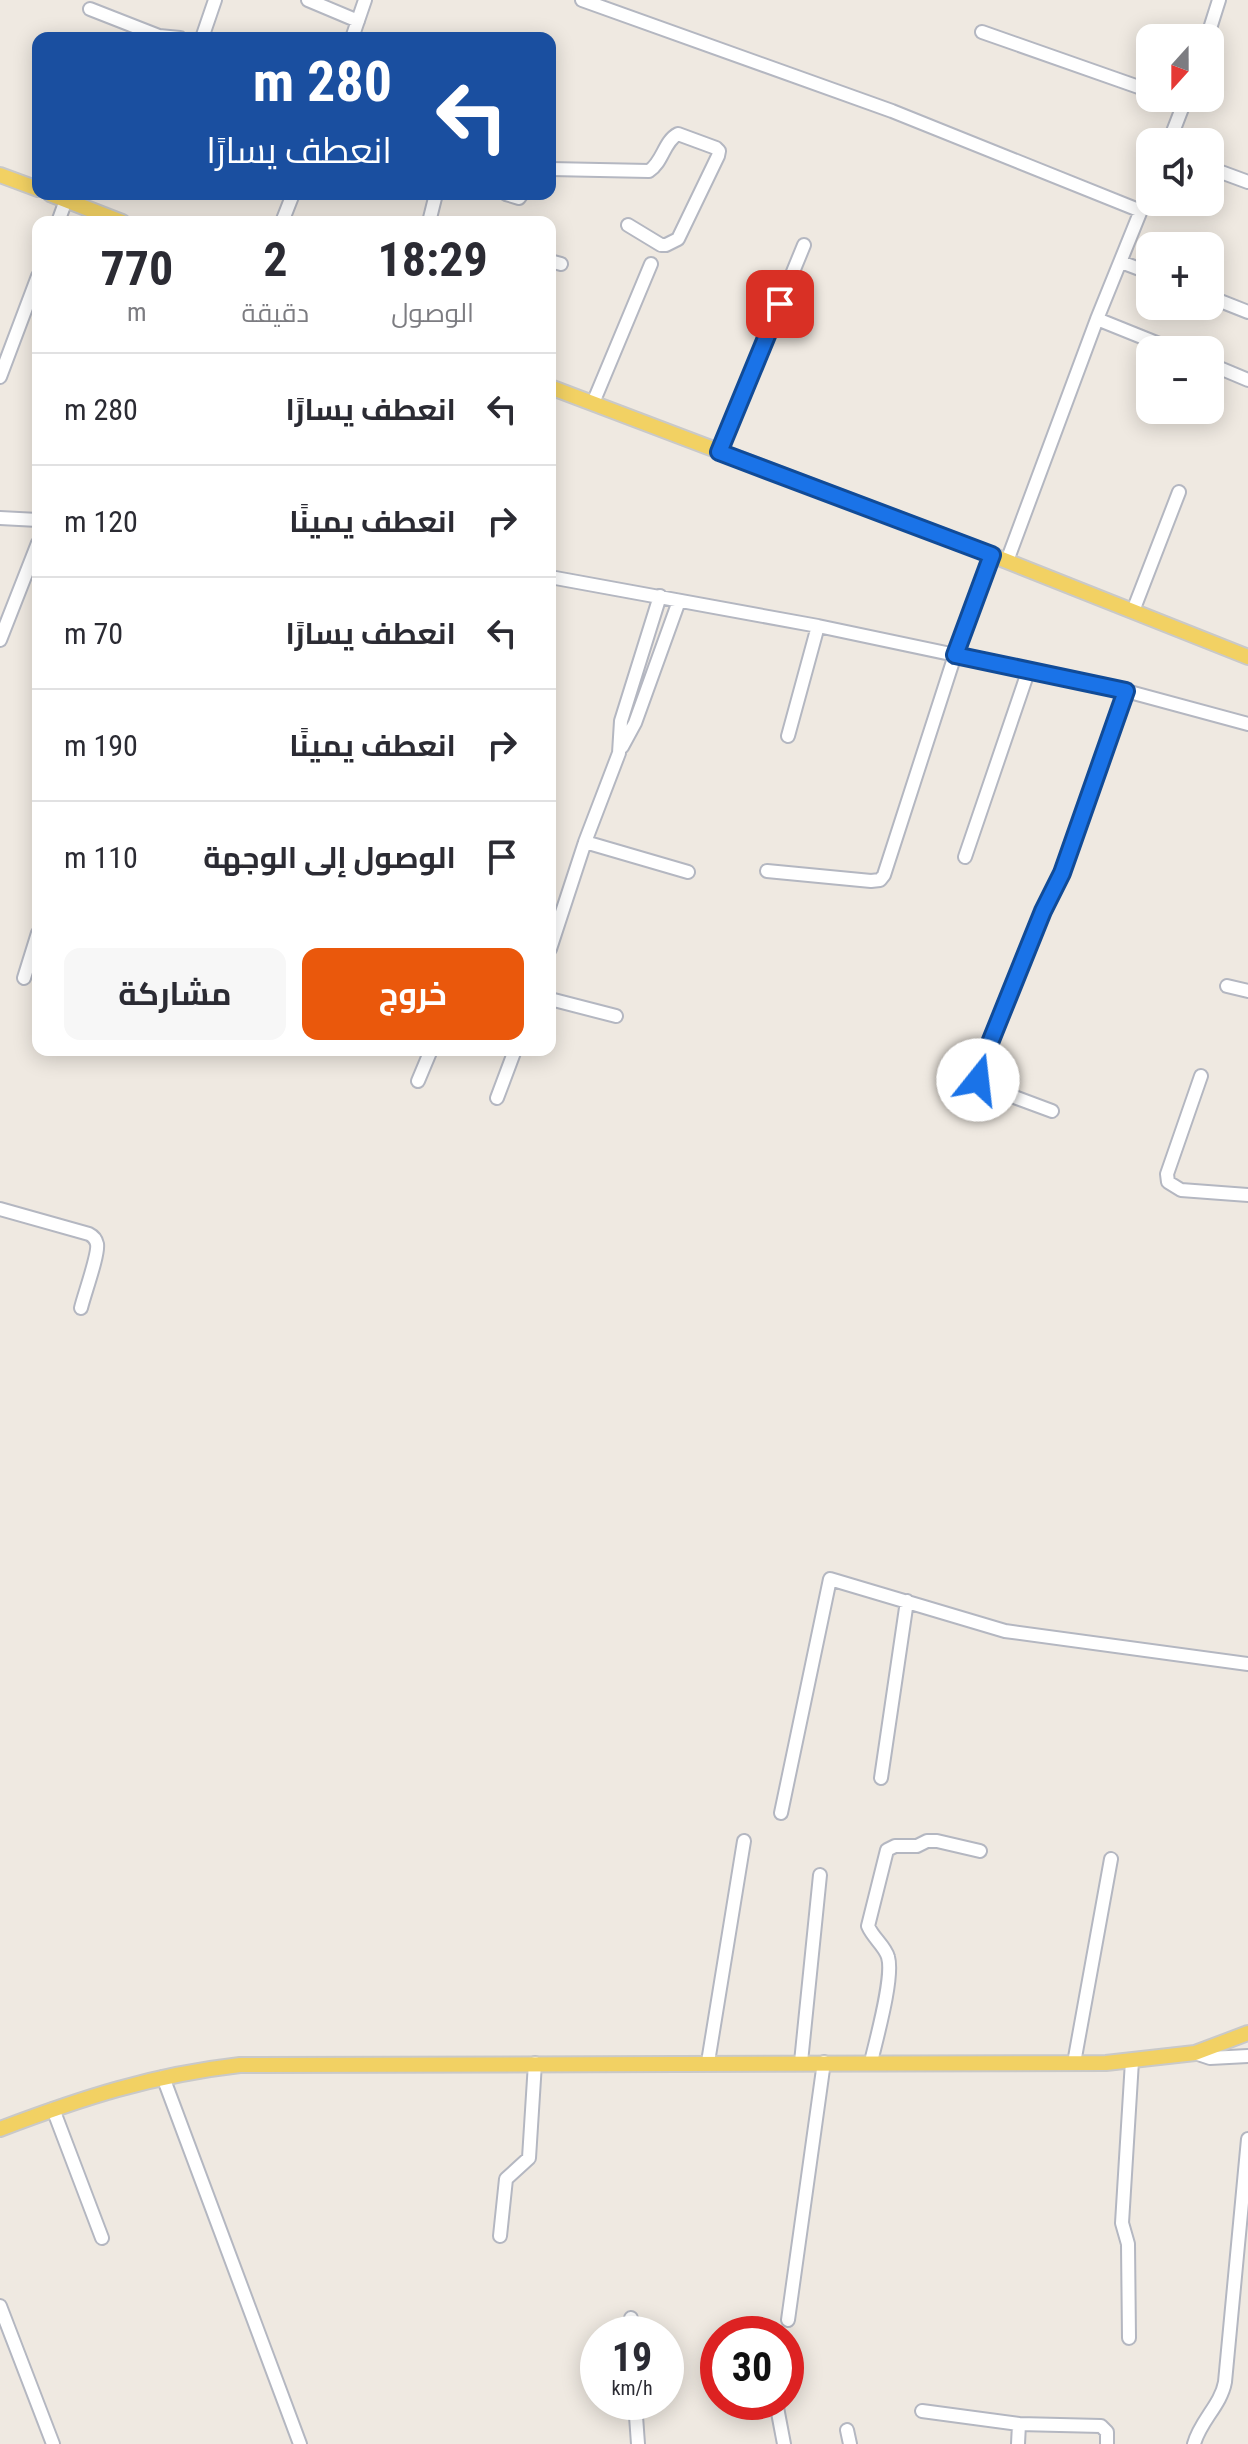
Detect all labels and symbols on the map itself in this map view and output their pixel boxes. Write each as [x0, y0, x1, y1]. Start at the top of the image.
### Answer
north arrow [1136, 24, 1224, 112]
pin [746, 270, 814, 338]
position arrow [936, 1038, 1020, 1122]
speed limit sign: 30 [700, 2316, 804, 2420]

